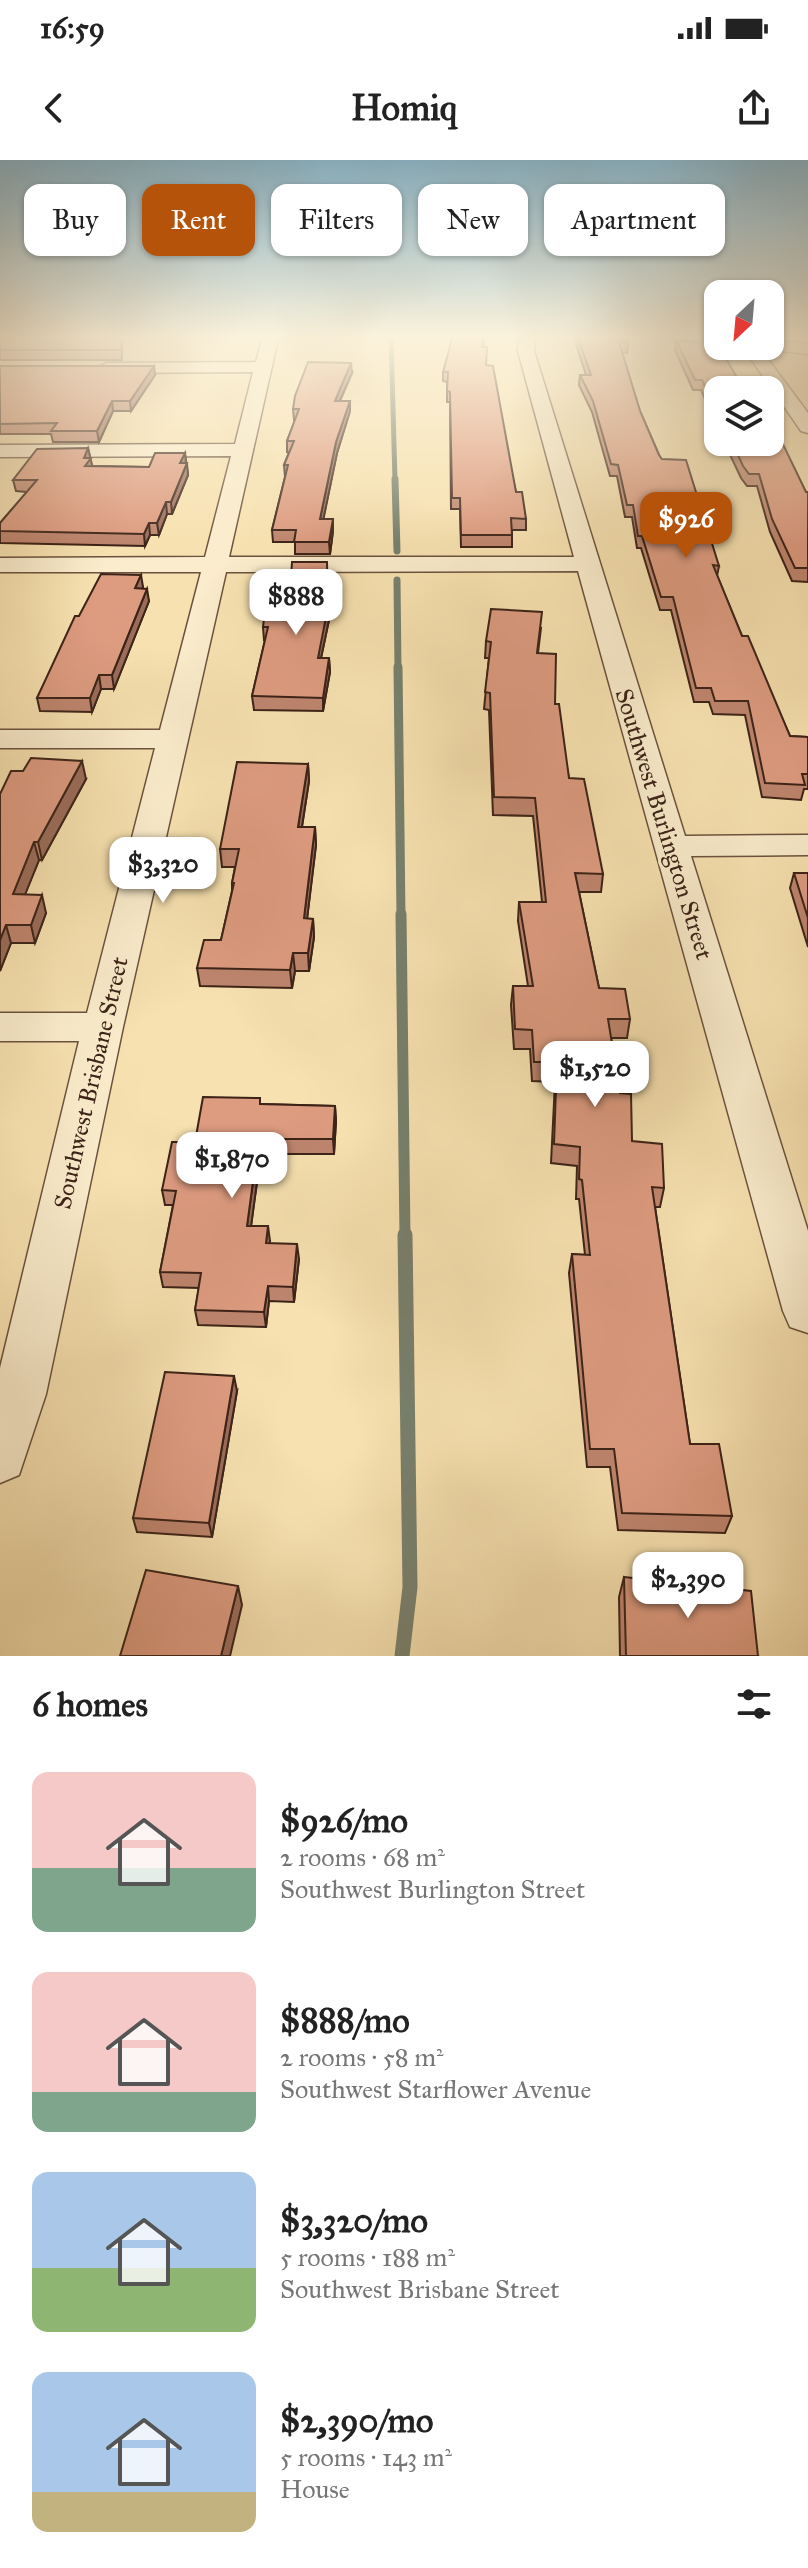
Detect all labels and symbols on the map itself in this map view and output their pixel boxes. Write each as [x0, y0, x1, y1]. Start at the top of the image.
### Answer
north arrow [704, 280, 784, 360]
pin: $926 [639, 492, 733, 560]
pin: $888 [249, 569, 343, 637]
street label: Southwest Burlington Street [608, 685, 720, 964]
pin: $3,320 [98, 837, 228, 905]
street label: Southwest Brisbane Street [47, 953, 135, 1212]
pin: $1,520 [530, 1041, 660, 1109]
pin: $1,870 [167, 1132, 297, 1200]
pin: $2,390 [623, 1552, 753, 1620]

